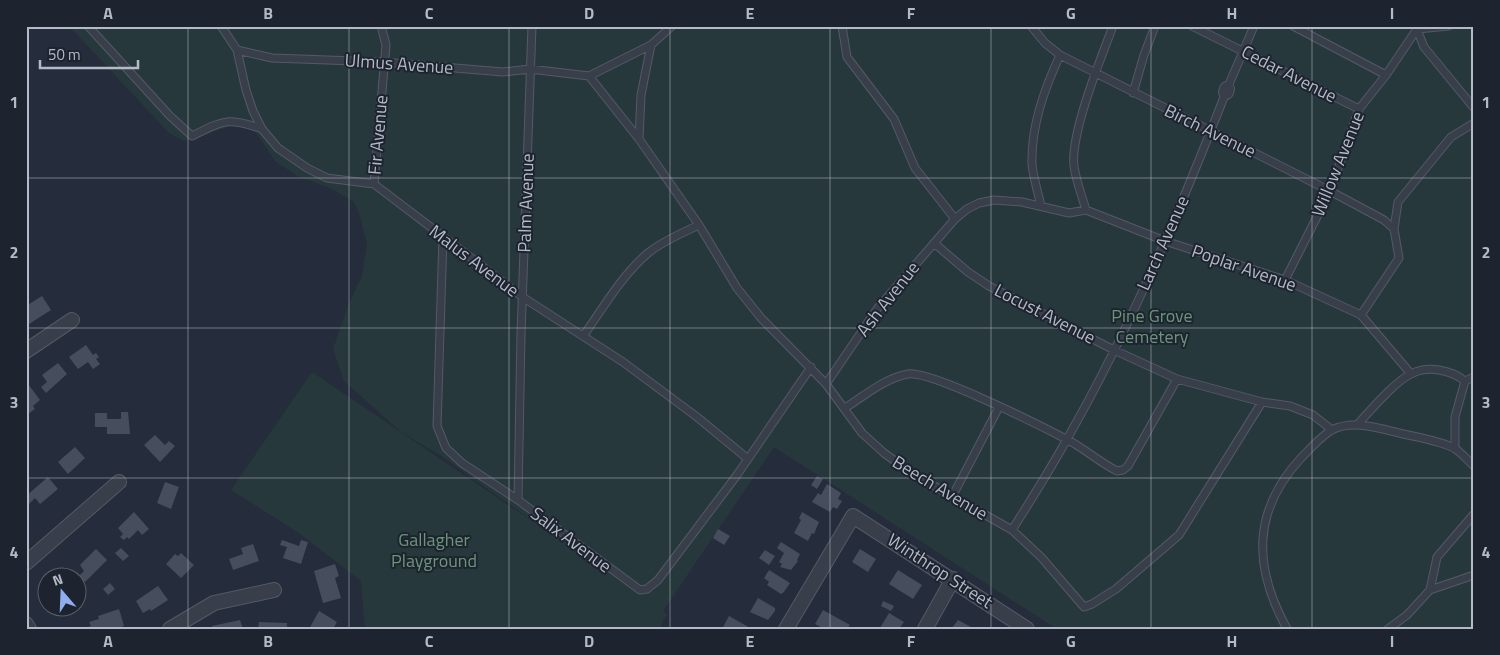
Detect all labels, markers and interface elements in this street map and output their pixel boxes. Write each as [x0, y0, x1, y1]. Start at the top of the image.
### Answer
text: A [103, 1, 113, 25]
text: B [263, 1, 273, 25]
text: C [425, 1, 434, 25]
text: D [584, 1, 594, 25]
text: E [746, 1, 755, 25]
text: F [907, 1, 916, 25]
text: G [1066, 1, 1076, 25]
text: H [1227, 1, 1237, 25]
text: I [1390, 1, 1394, 25]
scale bar [40, 38, 138, 70]
street label: Cedar Avenue [1237, 38, 1342, 109]
text: 50 m [48, 43, 81, 66]
street label: Ulmus Avenue [344, 46, 454, 81]
text: 1 [10, 90, 18, 114]
text: 1 [1482, 90, 1490, 114]
street label: Fir Avenue [361, 94, 394, 176]
street label: Birch Avenue [1160, 97, 1261, 164]
street label: Willow Avenue [1304, 107, 1371, 221]
street label: Palm Avenue [510, 153, 541, 253]
street label: Larch Avenue [1130, 191, 1196, 295]
street label: Malus Avenue [424, 218, 525, 303]
street label: Poplar Avenue [1188, 237, 1300, 298]
text: 2 [10, 240, 18, 264]
text: 2 [1482, 240, 1490, 264]
street label: Ash Avenue [850, 255, 926, 342]
street label: Locust Avenue [990, 276, 1101, 351]
park label: Pine Grove Cemetery [1111, 302, 1193, 350]
text: 3 [10, 390, 18, 414]
text: 3 [1482, 390, 1490, 414]
street label: Beech Avenue [887, 448, 993, 527]
street label: Salix Avenue [525, 500, 617, 579]
park label: Gallagher Playground [391, 526, 477, 574]
street label: Winthrop Street [882, 526, 999, 615]
text: 4 [10, 540, 19, 564]
text: 4 [1482, 540, 1491, 564]
north arrow [38, 568, 88, 618]
text: N [50, 568, 66, 591]
text: A [103, 629, 113, 653]
text: B [263, 629, 273, 653]
text: C [425, 629, 434, 653]
text: D [584, 629, 594, 653]
text: E [746, 629, 755, 653]
text: F [907, 629, 916, 653]
text: G [1066, 629, 1076, 653]
text: H [1227, 629, 1237, 653]
text: I [1390, 629, 1394, 653]

